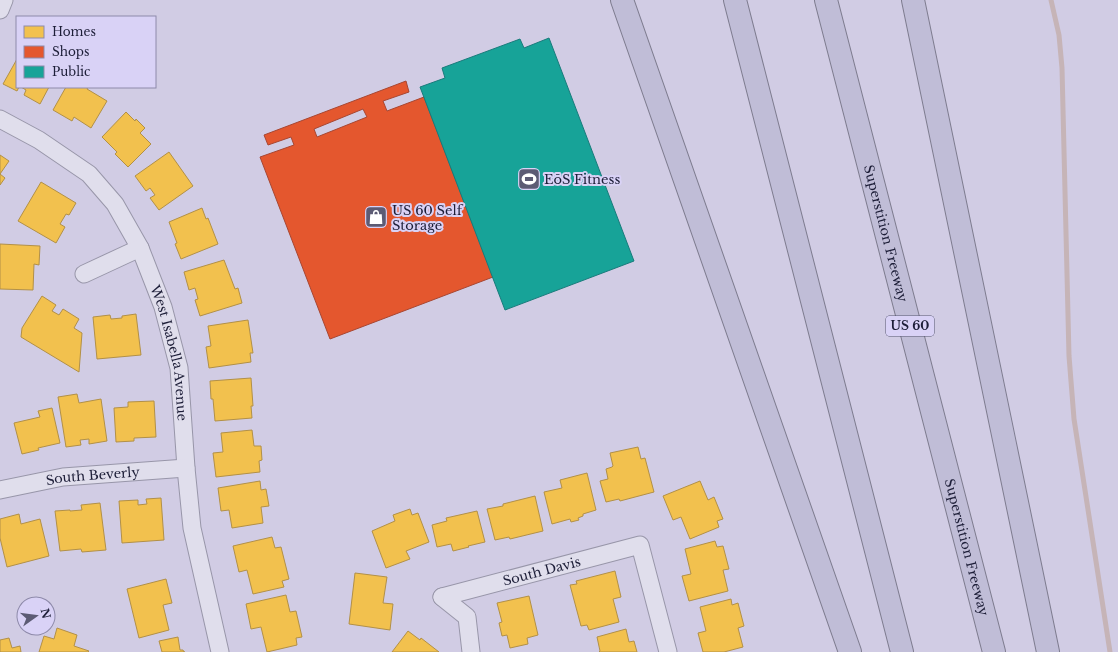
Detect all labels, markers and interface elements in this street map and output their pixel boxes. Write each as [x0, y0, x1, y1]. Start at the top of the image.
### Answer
legend [16, 16, 156, 88]
text: Homes [52, 24, 96, 39]
text: Shops [52, 44, 89, 59]
text: Public [52, 64, 91, 79]
street label: Superstition Freeway [860, 163, 912, 305]
sports icon: EōS Fitness [516, 166, 542, 192]
place label: EōS Fitness [544, 171, 620, 188]
place label: US 60 Self Storage [392, 202, 464, 234]
shop icon: US 60 Self Storage [363, 204, 389, 230]
street label: West Isabella Avenue [146, 282, 191, 422]
road number: US 60 [886, 316, 934, 336]
street label: South Beverly [44, 463, 141, 489]
street label: Superstition Freeway [941, 477, 992, 618]
street label: South Davis [501, 553, 583, 590]
north arrow [16, 596, 56, 636]
text: N [38, 607, 54, 621]

